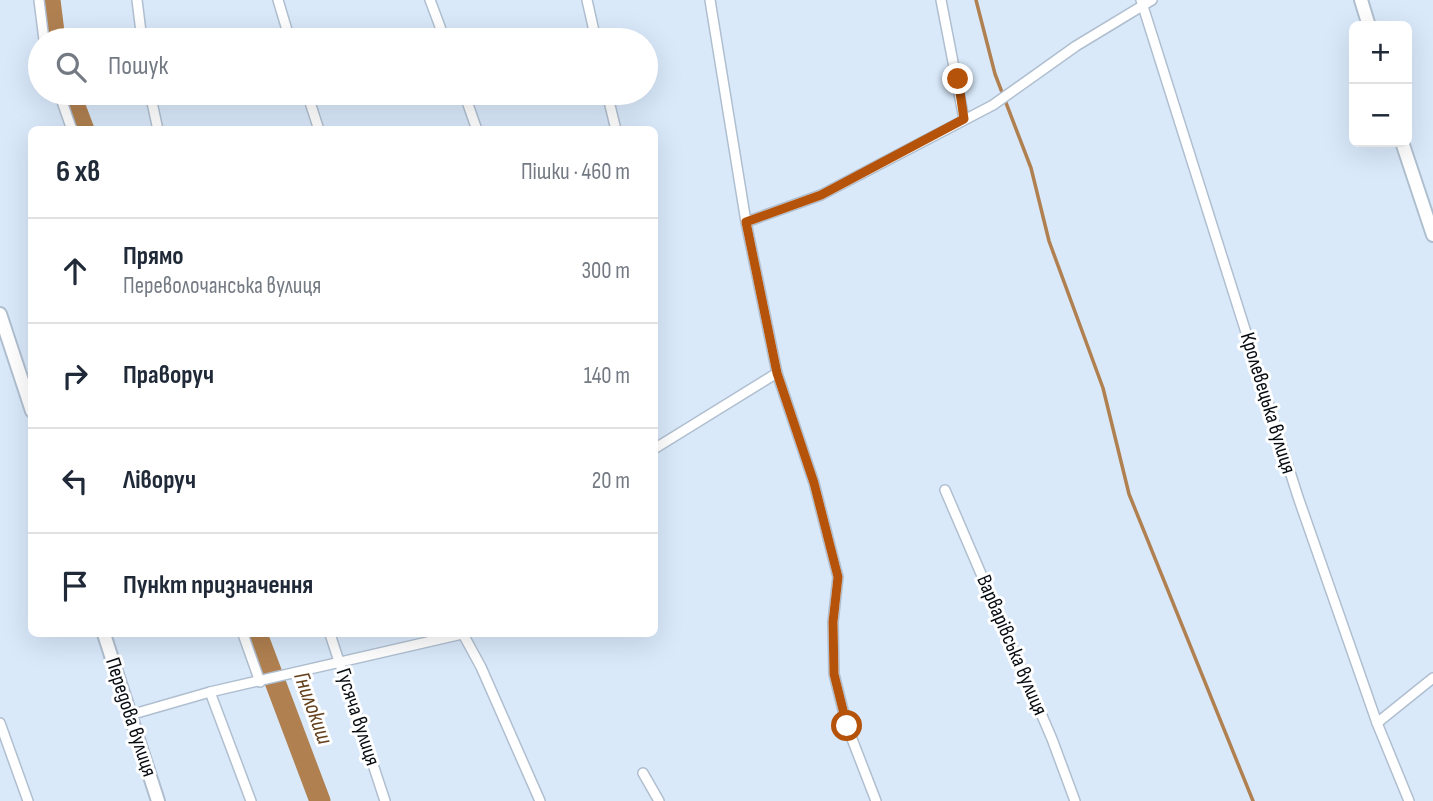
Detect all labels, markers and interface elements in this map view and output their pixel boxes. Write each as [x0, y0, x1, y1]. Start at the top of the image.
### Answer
map controls [1349, 21, 1412, 147]
button: + [1349, 21, 1412, 84]
search box [28, 28, 658, 105]
icon: search [52, 48, 90, 86]
text: Пошук [108, 51, 168, 82]
route end [942, 63, 973, 94]
button: − [1349, 84, 1412, 147]
text: 6 хв [56, 154, 100, 190]
text: Пішки · 460 m [521, 158, 630, 186]
text: Прямо [123, 241, 184, 272]
icon: ahead [56, 252, 94, 290]
text: 300 m [581, 257, 630, 285]
text: Переволочанська вулиця [123, 272, 321, 300]
street label: Кролевецька вулиця [1235, 329, 1301, 477]
icon: right [56, 357, 94, 395]
text: Праворуч [123, 360, 214, 391]
text: 140 m [584, 362, 630, 390]
icon: left [56, 462, 94, 500]
text: Ліворуч [123, 465, 196, 496]
text: 20 m [592, 467, 630, 495]
icon: arrive [56, 567, 94, 605]
text: Пункт призначення [123, 570, 313, 601]
street label: Варварівська вулиця [971, 571, 1053, 719]
street label: Передова вулиця [100, 654, 162, 780]
street label: Гусяча вулиця [331, 665, 385, 769]
water label: Гнилокиш [287, 668, 339, 749]
route start [831, 710, 862, 741]

